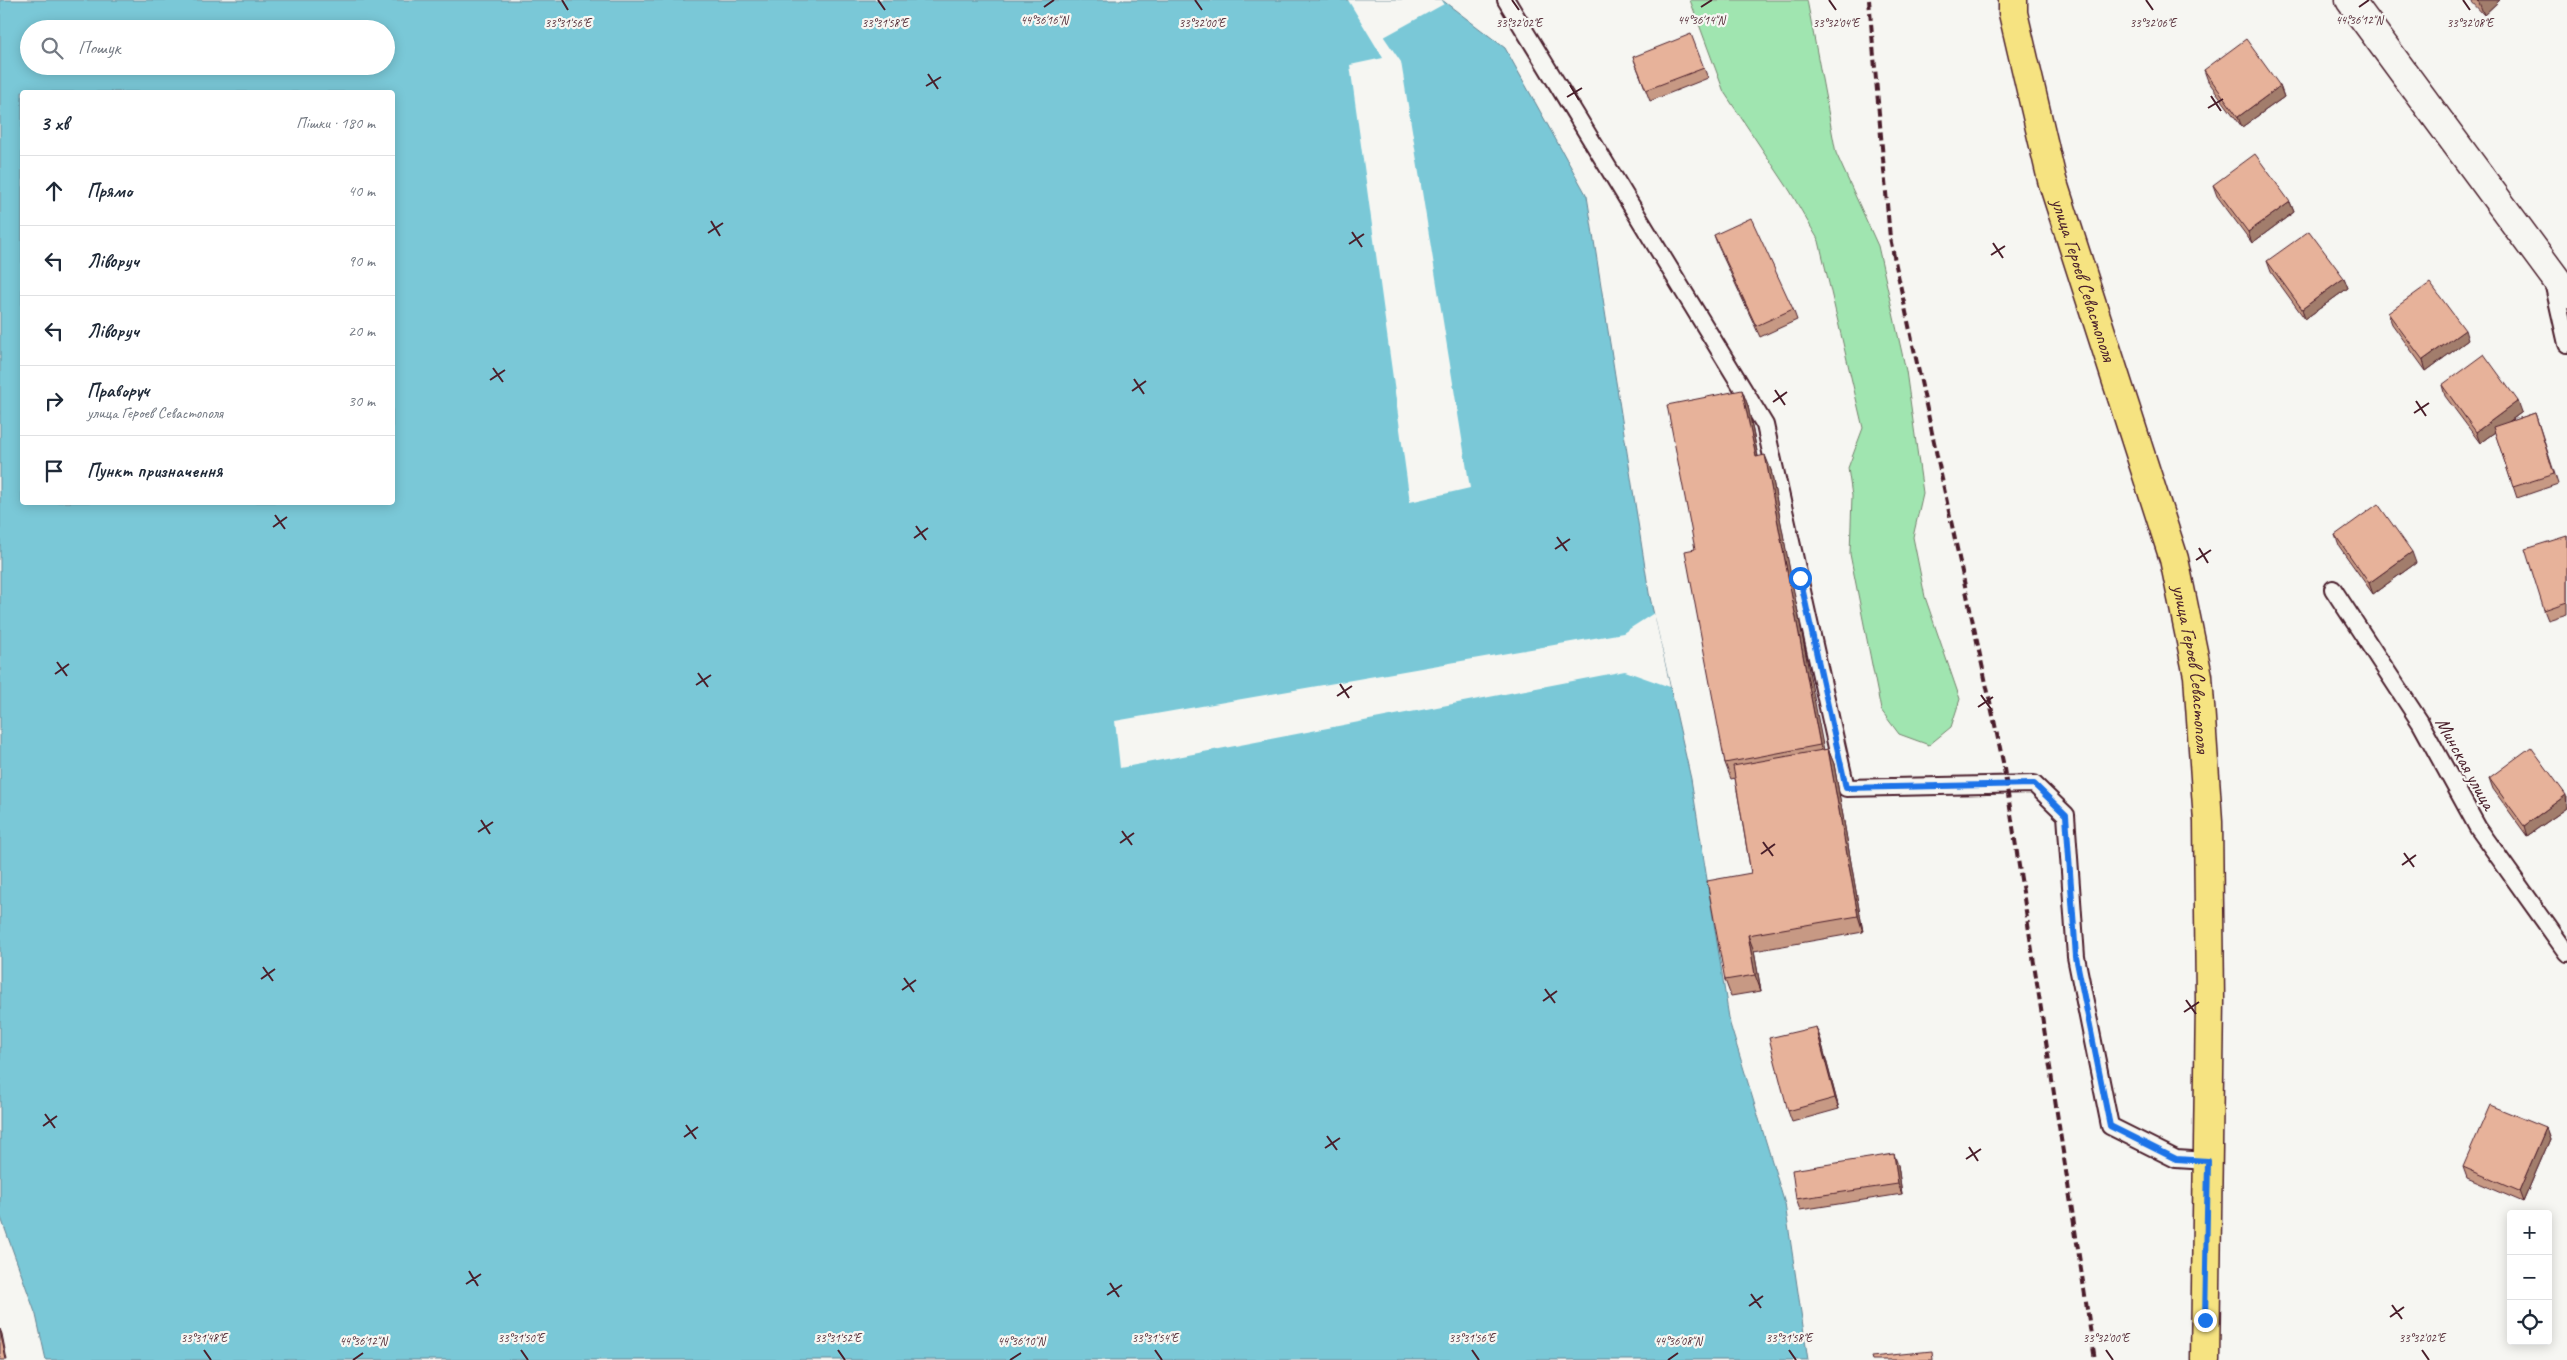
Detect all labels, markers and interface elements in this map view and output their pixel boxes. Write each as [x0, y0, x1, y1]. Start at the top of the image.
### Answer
text: 44°36'16"N [1020, 12, 1069, 28]
text: 44°36'14"N [1677, 12, 1726, 28]
text: 44°36'12"N [2335, 12, 2384, 28]
text: 33°31'56"E [545, 15, 593, 31]
text: 33°31'58"E [862, 15, 910, 31]
text: 33°32'00"E [1179, 15, 1227, 31]
text: 33°32'02"E [1496, 15, 1544, 31]
text: 33°32'04"E [1813, 15, 1861, 31]
text: 33°32'06"E [2130, 15, 2178, 31]
text: 33°32'08"E [2447, 15, 2495, 31]
search box [20, 20, 395, 75]
icon: search [38, 34, 66, 62]
text: Пошук [78, 36, 120, 60]
text: 3 хв [40, 110, 69, 136]
text: Пішки · 180 m [296, 113, 375, 133]
icon: ahead [40, 177, 68, 205]
text: Прямо [87, 179, 132, 203]
text: 40 m [348, 181, 375, 201]
street label: улица Героев Севастополя [2045, 194, 2122, 366]
icon: left [40, 247, 68, 275]
text: Ліворуч [87, 249, 139, 273]
text: 90 m [348, 251, 375, 271]
icon: left [40, 317, 68, 345]
text: Ліворуч [87, 319, 139, 343]
text: 20 m [348, 321, 375, 341]
text: Праворуч [87, 379, 149, 403]
icon: right [40, 387, 68, 415]
text: 30 m [348, 391, 375, 411]
text: улица Героев Севастополя [87, 403, 223, 423]
icon: arrive [40, 457, 68, 485]
text: Пункт призначення [87, 459, 222, 483]
route start [1789, 567, 1812, 590]
street label: улица Героев Севастополя [2166, 581, 2215, 755]
street label: Минская улица [2430, 712, 2502, 816]
map controls [2507, 1210, 2552, 1345]
button: + [2507, 1210, 2552, 1255]
button: − [2507, 1255, 2552, 1300]
button: locate [2507, 1300, 2552, 1345]
route end [2194, 1309, 2217, 1332]
text: 33°31'48"E [181, 1330, 229, 1346]
text: 33°31'50"E [498, 1330, 546, 1346]
text: 33°31'52"E [815, 1330, 863, 1346]
text: 33°31'54"E [1132, 1330, 1180, 1346]
text: 33°31'56"E [1449, 1330, 1497, 1346]
text: 33°31'58"E [1766, 1330, 1814, 1346]
text: 33°32'00"E [2083, 1330, 2131, 1346]
text: 33°32'02"E [2399, 1330, 2447, 1346]
text: 44°36'12"N [339, 1333, 388, 1349]
text: 44°36'10"N [997, 1333, 1046, 1349]
text: 44°36'08"N [1654, 1333, 1703, 1349]

